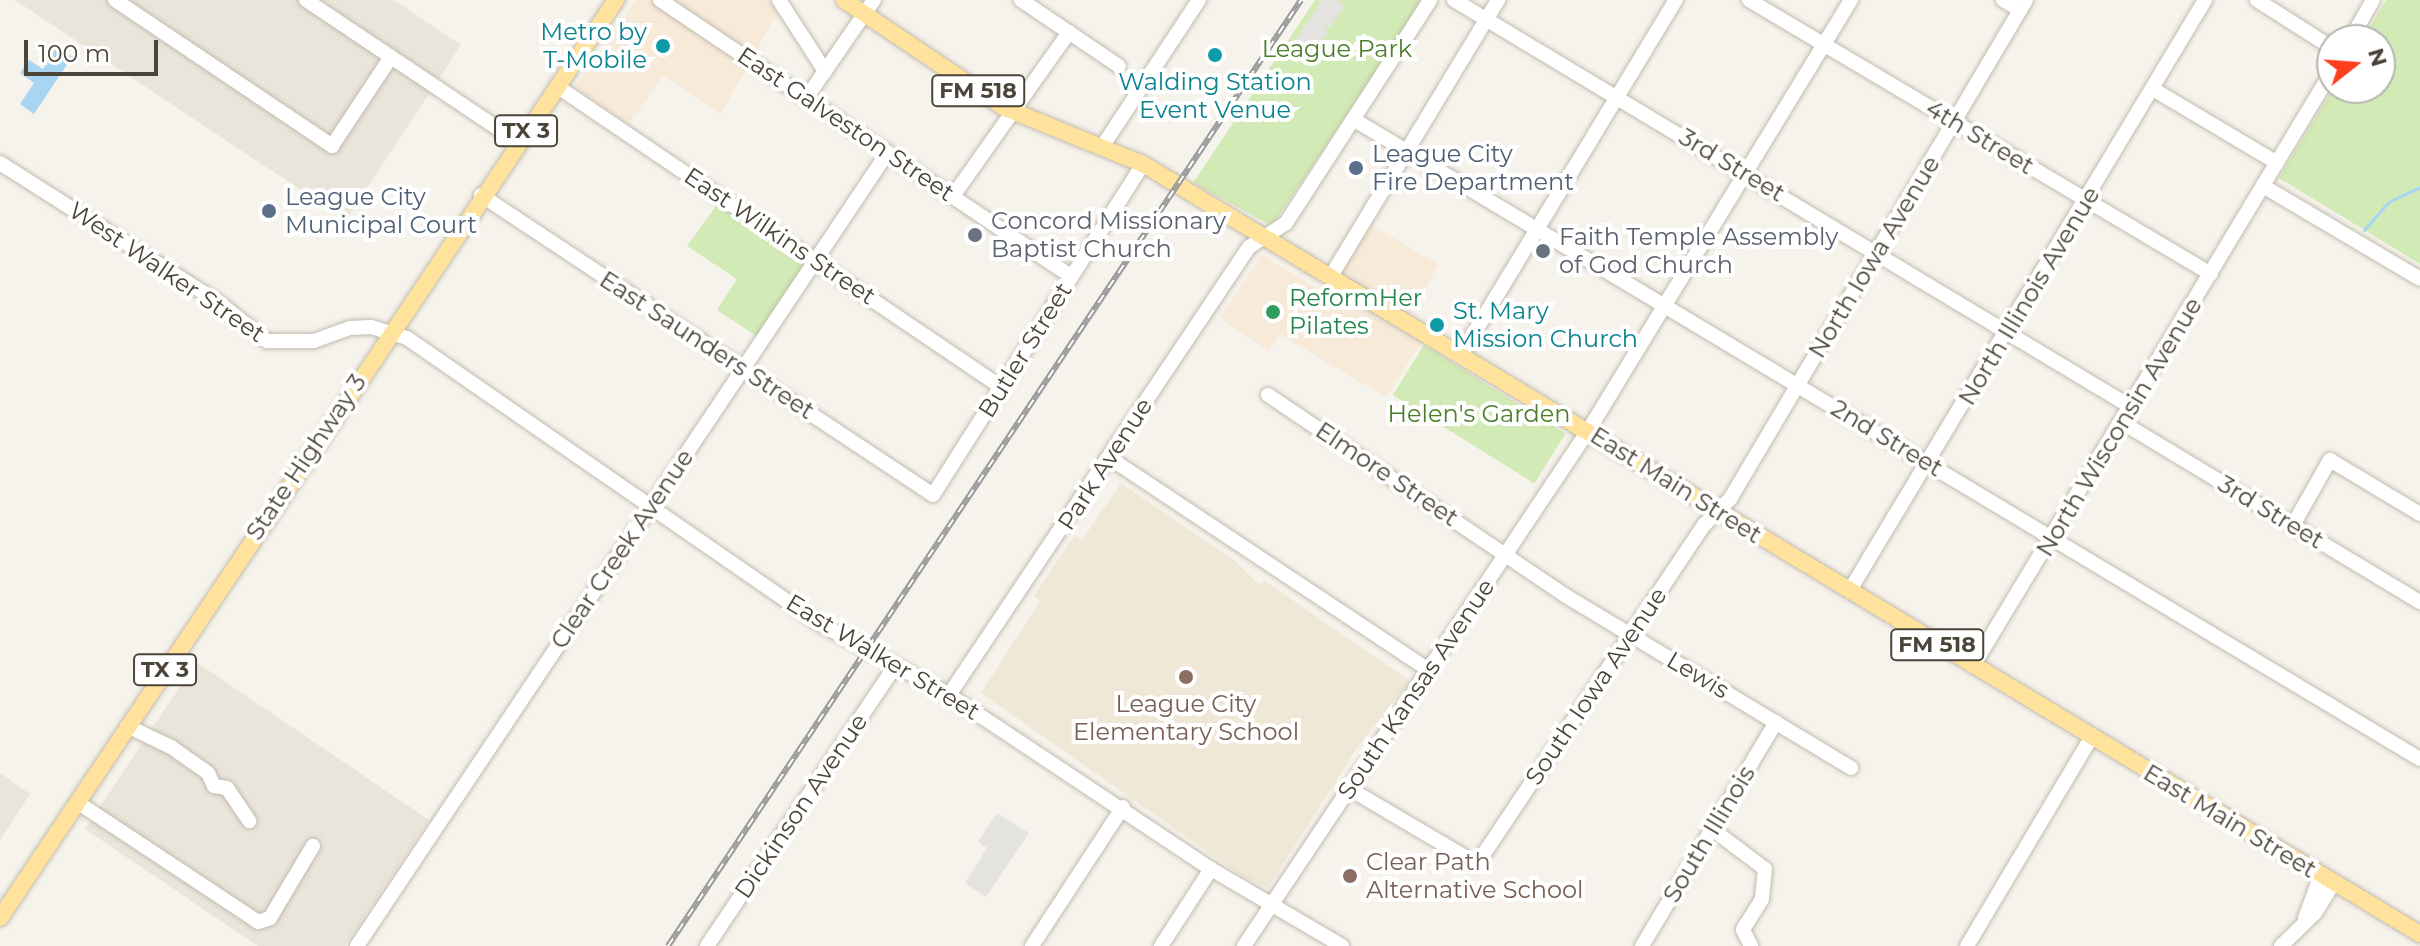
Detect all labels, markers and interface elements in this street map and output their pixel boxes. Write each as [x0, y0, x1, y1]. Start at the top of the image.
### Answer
place label: Metro by T-Mobile [540, 18, 647, 74]
scale bar [28, 24, 162, 74]
north arrow [2316, 24, 2396, 104]
park label: League Park [1262, 35, 1412, 63]
marker: Metro by T-Mobile [654, 37, 672, 55]
text: 100 m [38, 39, 110, 68]
street label: East Galveston Street [732, 41, 960, 207]
text: N [2362, 45, 2393, 70]
marker: Walding Station Event Venue [1206, 46, 1224, 64]
place label: Walding Station Event Venue [1118, 68, 1312, 124]
road number: FM 518 [930, 73, 1026, 109]
street label: 4th Street [1921, 94, 2039, 180]
road number: TX 3 [494, 113, 558, 149]
street label: 3rd Street [1674, 122, 1790, 208]
place label: League City Fire Department [1372, 140, 1574, 196]
street label: North Iowa Avenue [1802, 151, 1946, 363]
marker: League City Fire Department [1347, 159, 1365, 177]
street label: East Wilkins Street [679, 161, 881, 311]
street label: North Illinois Avenue [1952, 182, 2106, 410]
place label: League City Municipal Court [285, 183, 477, 239]
street label: West Walker Street [63, 196, 271, 348]
marker: League City Municipal Court [260, 202, 278, 220]
place label: Concord Missionary Baptist Church [991, 207, 1226, 263]
place label: Faith Temple Assembly of God Church [1559, 223, 1838, 279]
marker: Concord Missionary Baptist Church [966, 226, 984, 244]
marker: Faith Temple Assembly of God Church [1534, 242, 1552, 260]
street label: East Saunders Street [594, 265, 820, 425]
street label: Butler Street [972, 277, 1078, 423]
place label: ReformHer Pilates [1289, 284, 1422, 340]
street label: North Wisconsin Avenue [2030, 292, 2208, 562]
place label: St. Mary Mission Church [1453, 297, 1638, 353]
marker: ReformHer Pilates [1264, 303, 1282, 321]
marker: St. Mary Mission Church [1428, 316, 1446, 334]
street label: State Highway 3 [240, 369, 372, 545]
street label: Park Avenue [1052, 393, 1158, 535]
street label: 2nd Street [1826, 393, 1948, 483]
park label: Helen's Garden [1387, 400, 1571, 428]
street label: Elmore Street [1310, 416, 1464, 532]
street label: East Main Street [1585, 421, 1767, 549]
street label: Clear Creek Avenue [545, 444, 699, 654]
street label: 3rd Street [2213, 469, 2329, 555]
street label: South Kansas Avenue [1331, 573, 1501, 805]
street label: South Iowa Avenue [1519, 582, 1673, 790]
street label: East Walker Street [781, 588, 985, 726]
road number: FM 518 [1889, 627, 1985, 663]
street label: Lewis [1662, 645, 1734, 705]
road number: TX 3 [133, 652, 197, 688]
marker: League City Elementary School [1177, 668, 1195, 686]
place label: League City Elementary School [1073, 690, 1299, 746]
street label: Dickinson Avenue [729, 708, 873, 904]
street label: East Main Street [2138, 758, 2322, 884]
street label: South Illinois [1657, 760, 1761, 908]
place label: Clear Path Alternative School [1366, 848, 1584, 904]
marker: Clear Path Alternative School [1341, 867, 1359, 885]

